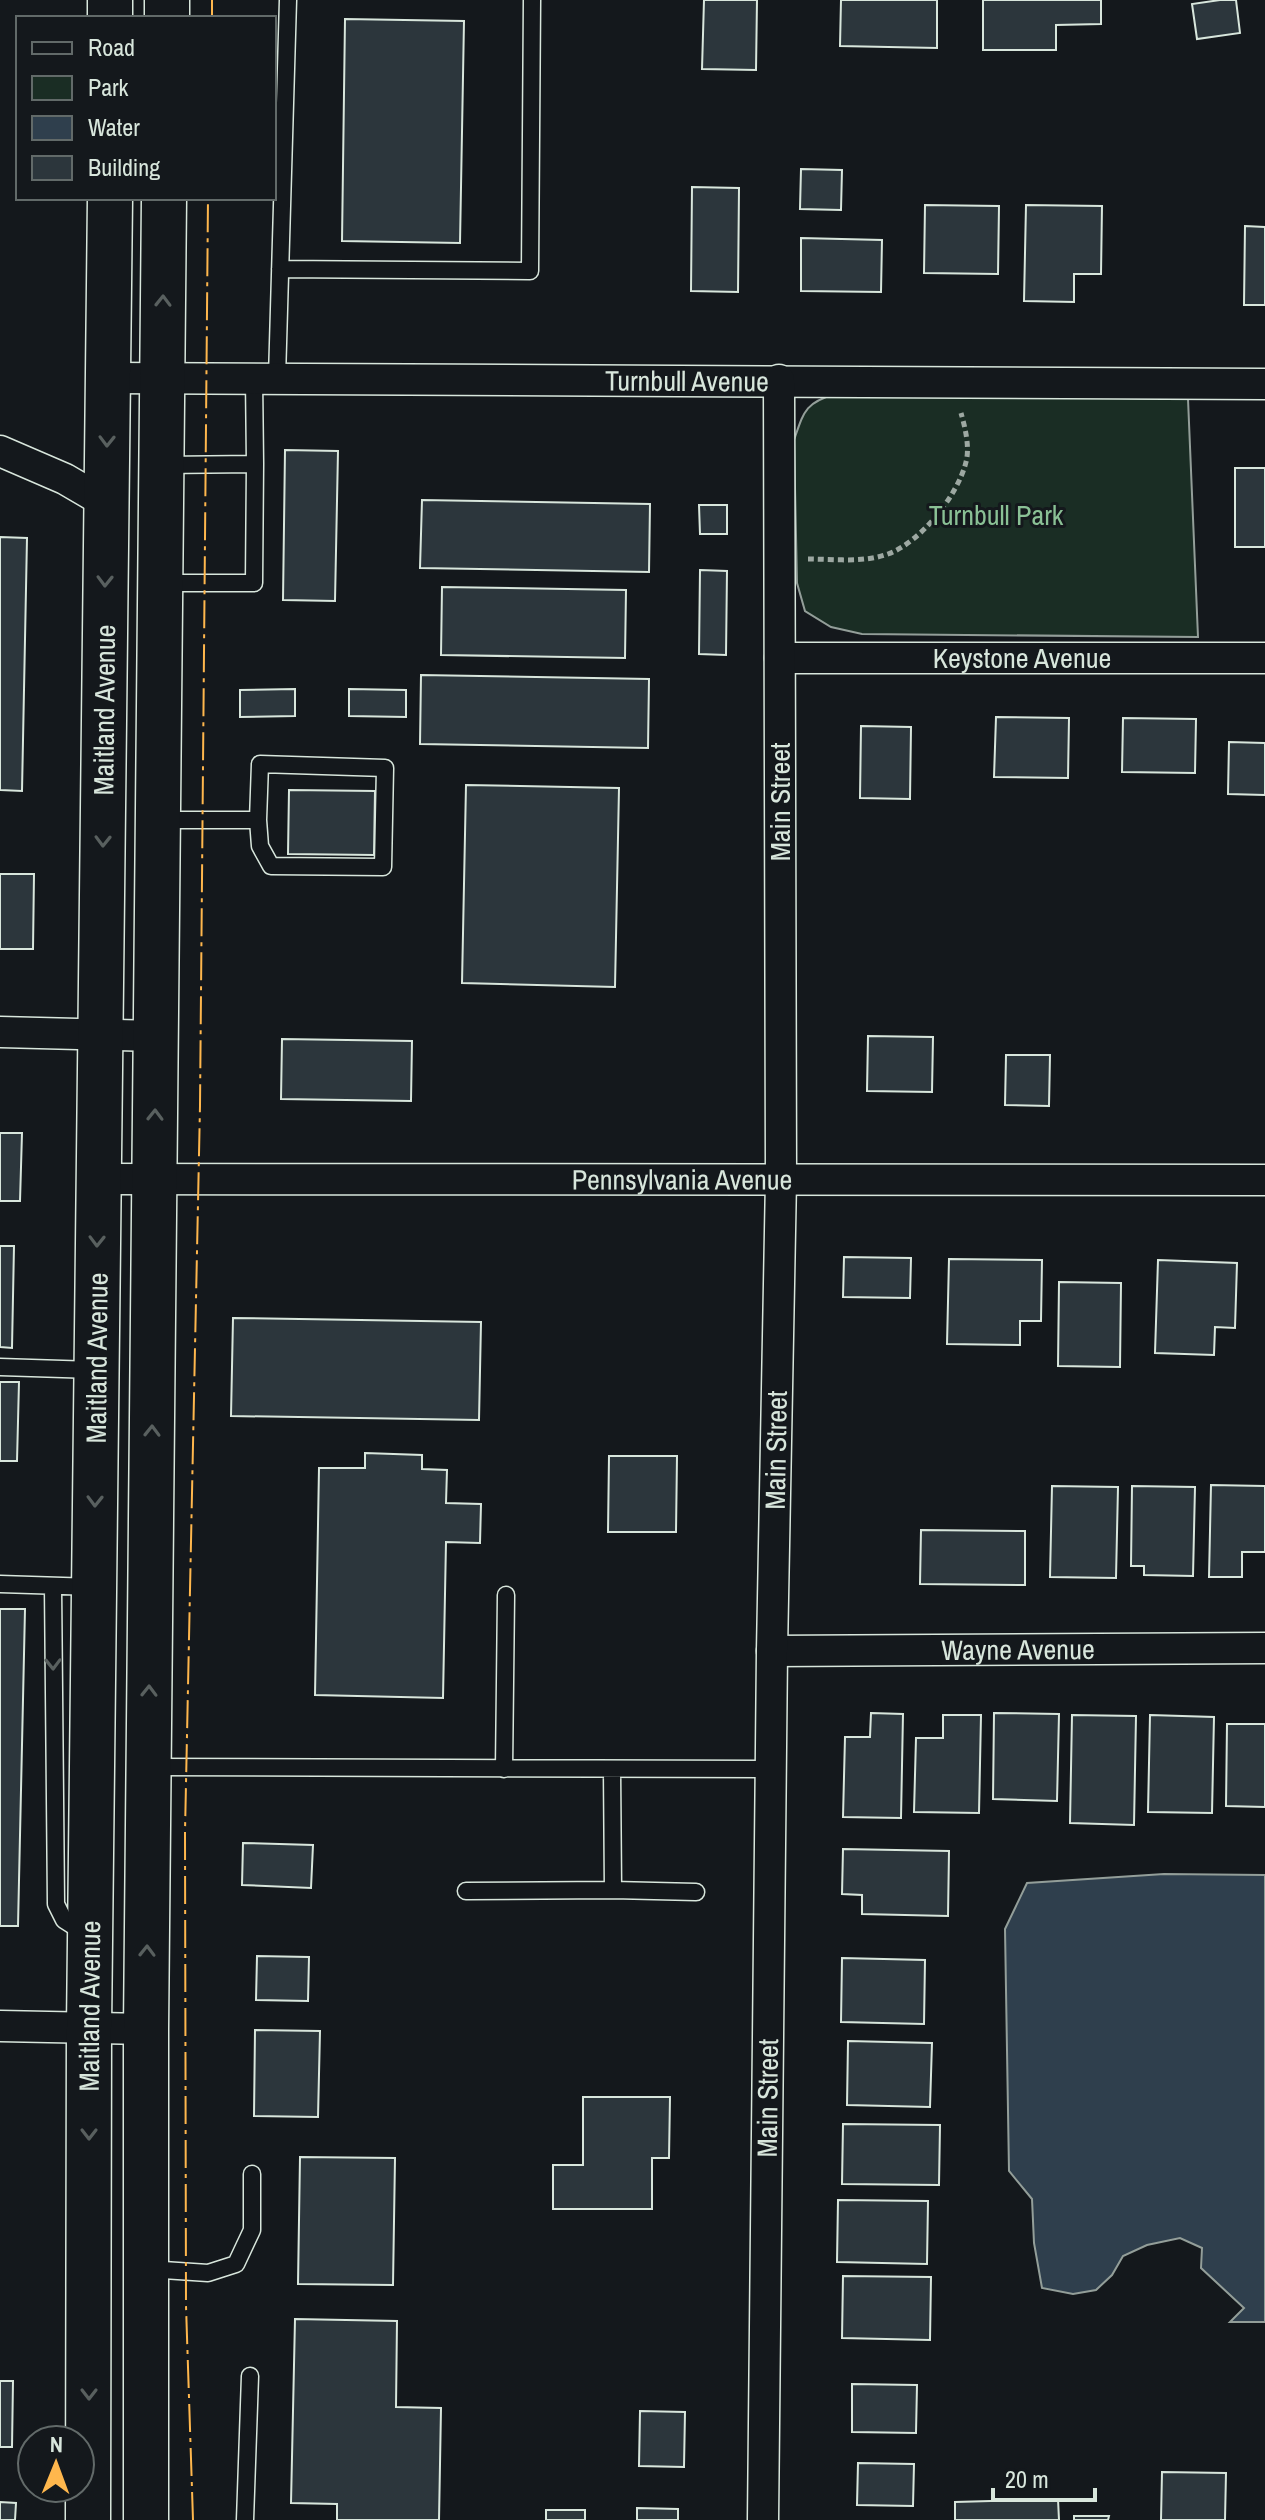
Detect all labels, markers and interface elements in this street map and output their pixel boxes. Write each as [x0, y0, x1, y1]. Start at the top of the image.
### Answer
legend [16, 16, 276, 200]
text: Road [88, 31, 135, 63]
text: Park [88, 71, 129, 103]
text: Water [88, 111, 140, 143]
text: Building [88, 151, 160, 183]
one-way arrow [154, 294, 172, 307]
street label: Turnbull Avenue [605, 362, 769, 400]
one-way arrow [99, 435, 116, 448]
park label: Turnbull Park [929, 496, 1064, 534]
one-way arrow [96, 575, 114, 588]
street label: Maitland Avenue [84, 624, 124, 796]
street label: Keystone Avenue [933, 639, 1111, 677]
street label: Main Street [761, 743, 799, 861]
one-way arrow [94, 835, 111, 848]
one-way arrow [146, 1108, 164, 1121]
street label: Pennsylvania Avenue [572, 1160, 792, 1199]
one-way arrow [88, 1235, 106, 1248]
street label: Maitland Avenue [77, 1272, 117, 1444]
street label: Main Street [756, 1390, 796, 1510]
one-way arrow [143, 1424, 161, 1437]
one-way arrow [86, 1495, 103, 1508]
street label: Wayne Avenue [941, 1630, 1095, 1669]
one-way arrow [45, 1658, 62, 1671]
one-way arrow [140, 1684, 158, 1697]
street label: Maitland Avenue [70, 1920, 109, 2091]
one-way arrow [138, 1944, 156, 1957]
street label: Main Street [748, 2038, 787, 2158]
one-way arrow [80, 2128, 98, 2141]
one-way arrow [80, 2388, 98, 2401]
north arrow [16, 2424, 96, 2504]
text: N [50, 2429, 63, 2459]
scale bar [993, 2452, 1095, 2502]
text: 20 m [1005, 2463, 1049, 2495]

